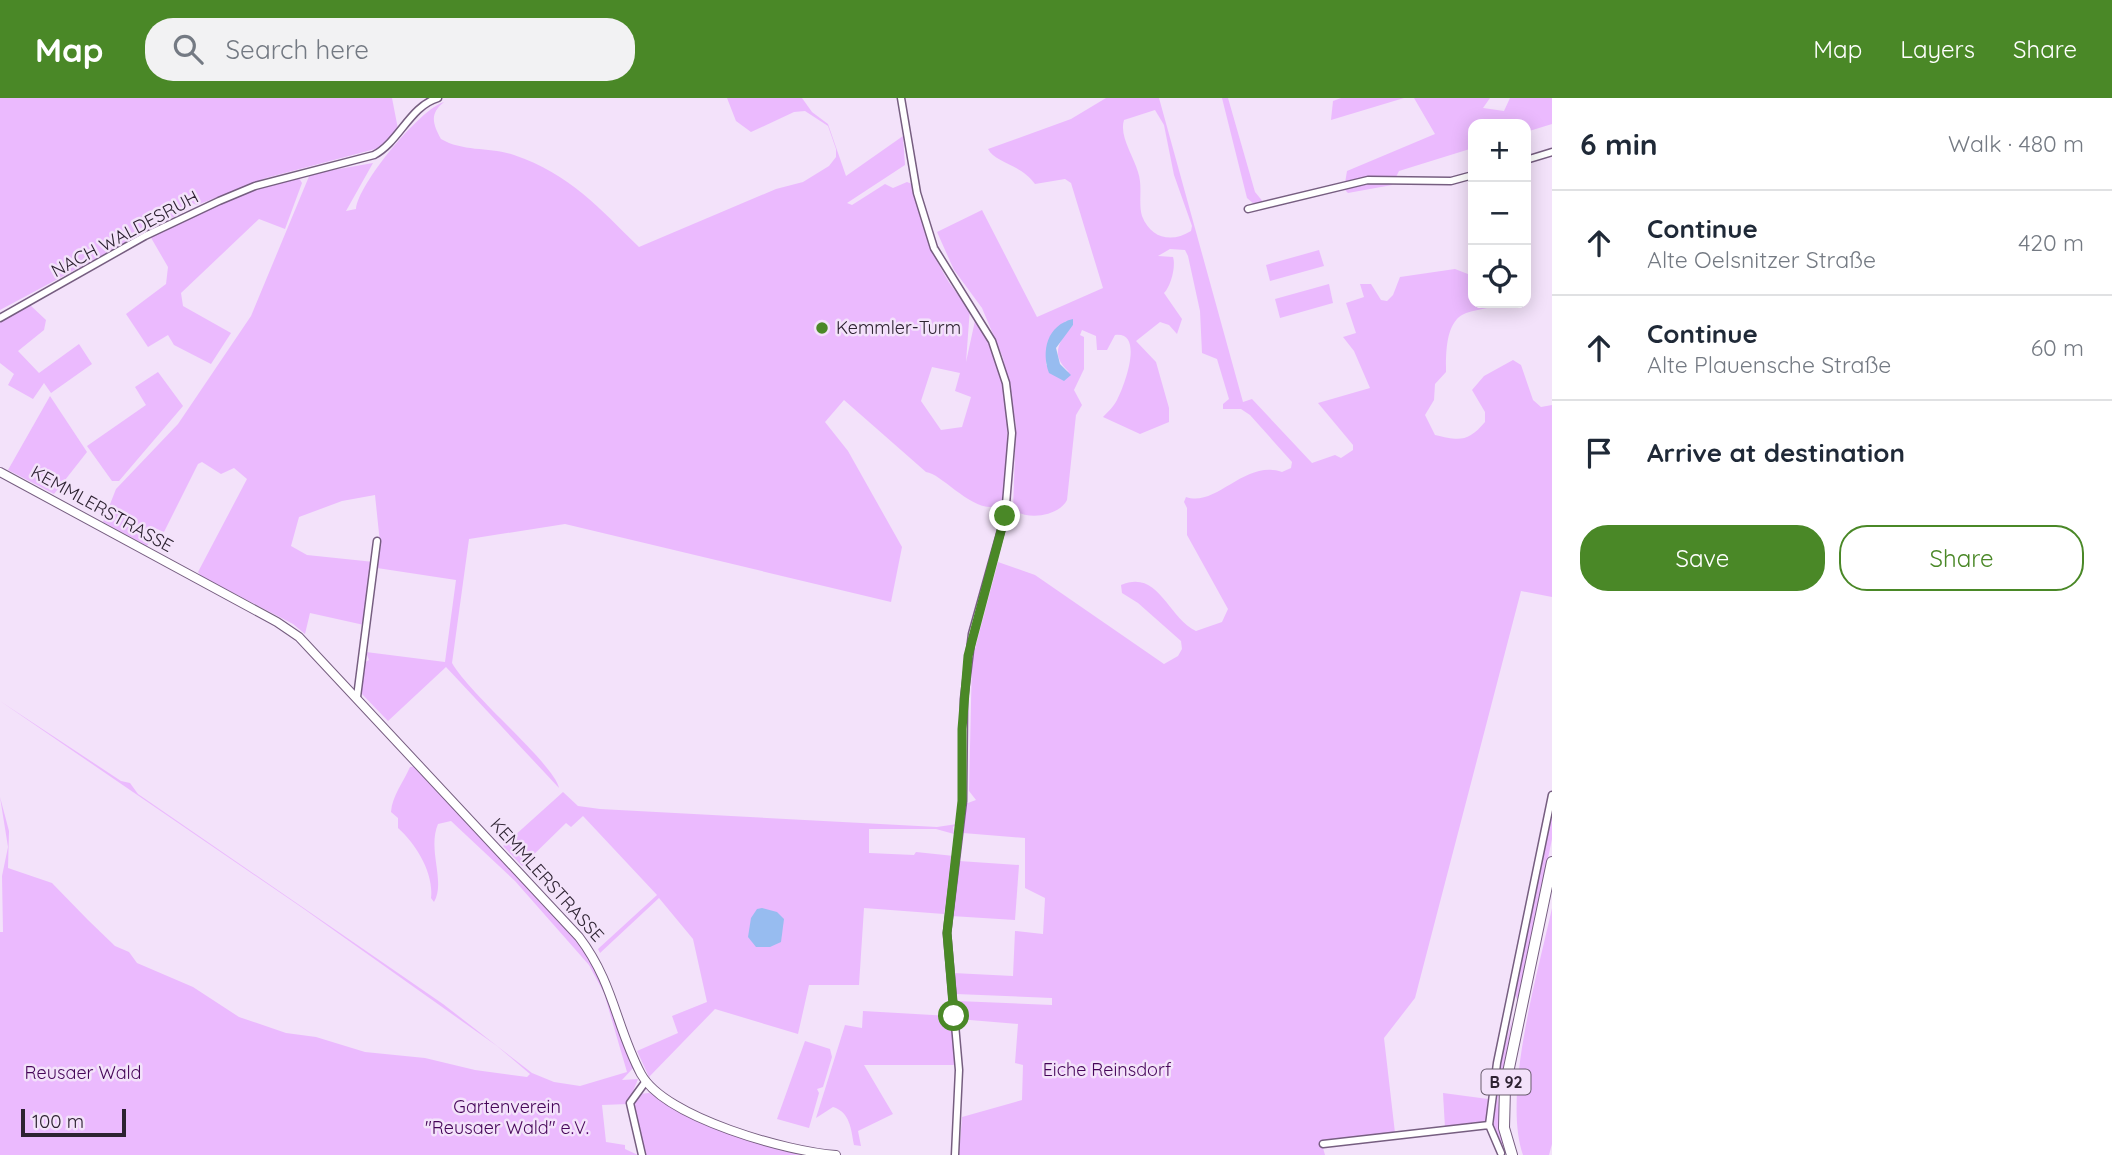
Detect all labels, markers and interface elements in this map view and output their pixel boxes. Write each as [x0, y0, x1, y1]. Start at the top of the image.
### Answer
search box [145, 18, 635, 81]
text: Map [35, 29, 103, 70]
icon: search [169, 30, 207, 68]
text: Search here [225, 33, 369, 66]
text: Map [1813, 34, 1862, 64]
text: Layers [1900, 34, 1975, 64]
text: Share [2013, 34, 2077, 64]
map controls [1468, 119, 1531, 308]
button: + [1468, 119, 1531, 182]
text: 6 min [1580, 125, 1658, 163]
text: Walk · 480 m [1948, 129, 2084, 158]
button: − [1468, 182, 1531, 245]
street label: NACH WALDESRUH [47, 185, 202, 282]
text: Continue [1647, 212, 1758, 245]
icon: ahead [1580, 224, 1618, 262]
text: 420 m [2018, 228, 2084, 257]
button: locate [1468, 245, 1531, 308]
text: Alte Oelsnitzer Straße [1647, 245, 1876, 274]
place label: Kemmler-Turm [836, 316, 961, 339]
text: Continue [1647, 317, 1758, 350]
marker: Kemmler-Turm [814, 320, 830, 336]
icon: ahead [1580, 329, 1618, 367]
text: 60 m [2031, 333, 2084, 362]
text: Alte Plauensche Straße [1647, 350, 1891, 379]
icon: arrive [1580, 434, 1618, 472]
text: Arrive at destination [1647, 436, 1905, 469]
street label: KEMMLERSTRASSE [27, 460, 177, 557]
route end [989, 500, 1020, 531]
button: Save [1580, 525, 1825, 591]
button: Share [1839, 525, 2084, 591]
street label: KEMMLERSTRASSE [486, 813, 609, 946]
route start [938, 1000, 969, 1031]
park label: Eiche Reinsdorf [1043, 1058, 1172, 1081]
park label: Reusaer Wald [25, 1061, 141, 1084]
road number: B 92 [1482, 1070, 1530, 1094]
park label: Gartenverein "Reusaer Wald" e.V. [425, 1095, 589, 1139]
scale bar [21, 1106, 126, 1138]
text: 100 m [32, 1109, 84, 1133]

